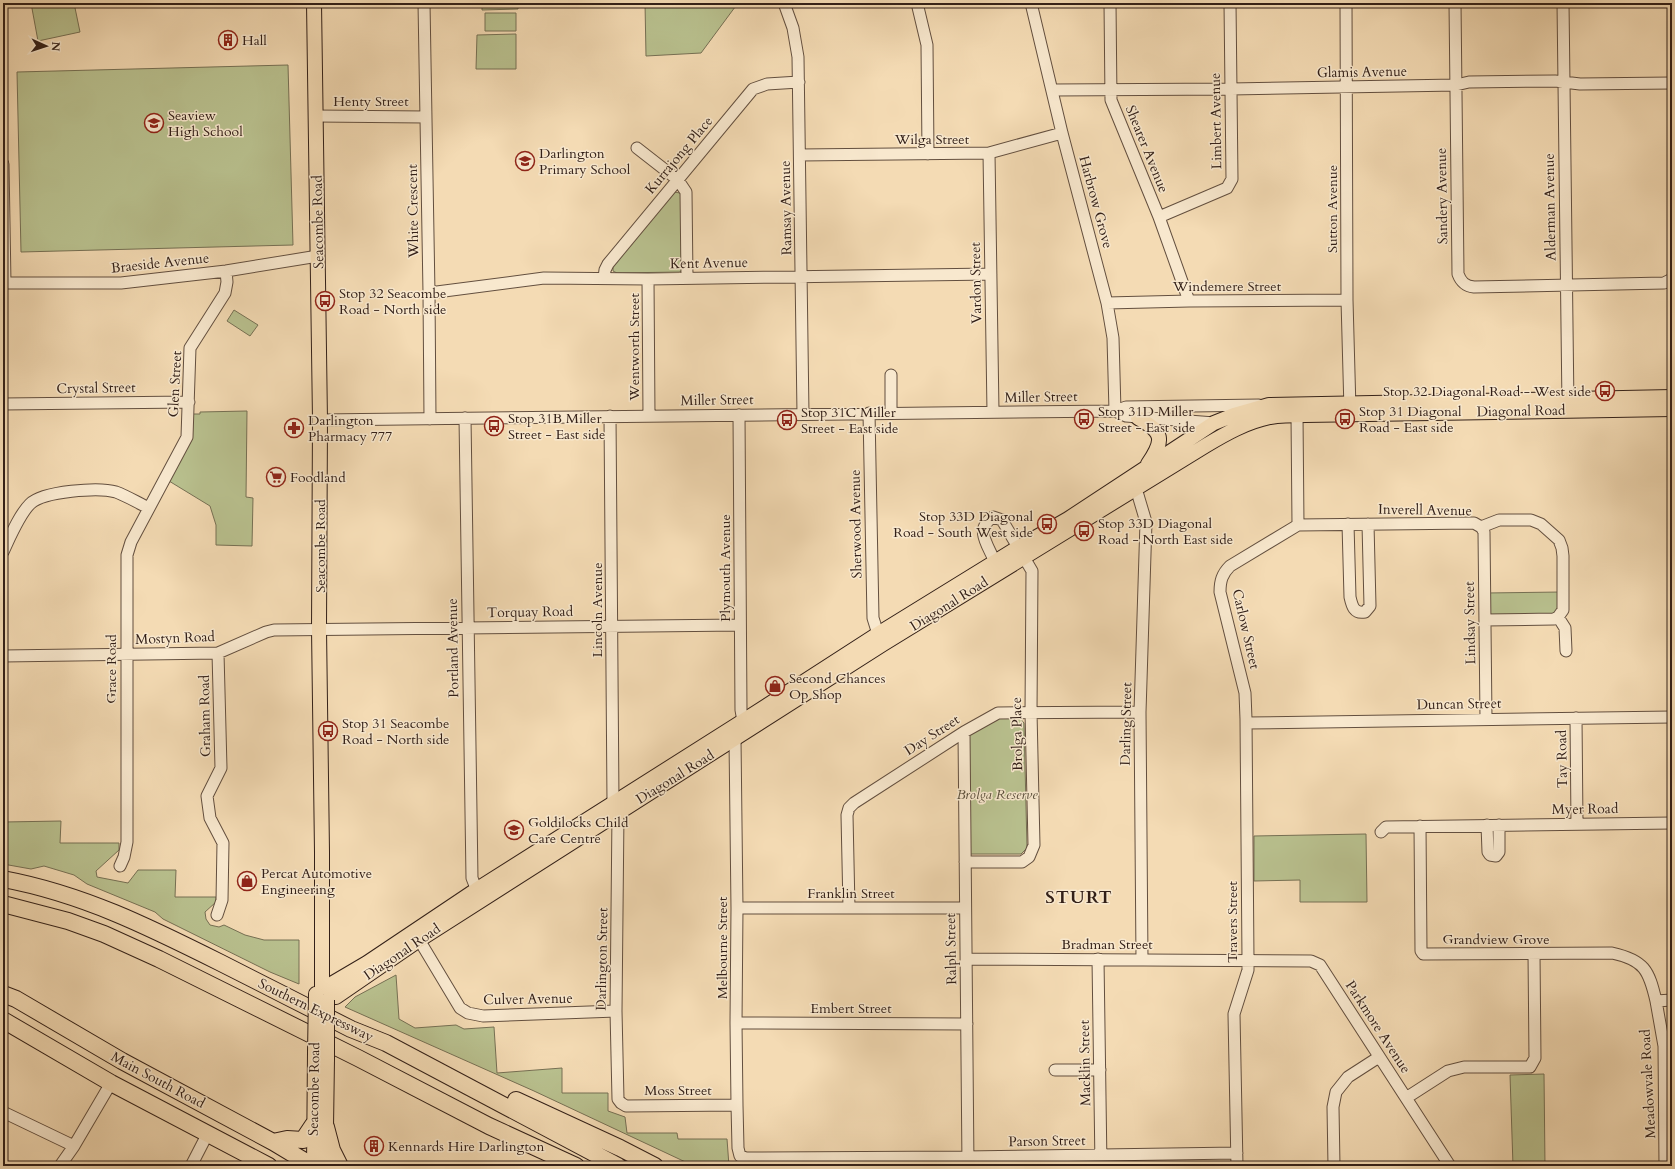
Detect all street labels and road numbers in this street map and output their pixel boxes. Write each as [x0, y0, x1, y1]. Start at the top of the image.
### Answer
street label: Glamis Avenue [1317, 62, 1407, 82]
street label: Limbert Avenue [1206, 72, 1226, 170]
street label: Henty Street [333, 92, 409, 111]
street label: Shearer Avenue [1121, 102, 1173, 196]
street label: Kurrajong Place [641, 112, 717, 198]
street label: Wilga Street [894, 130, 970, 149]
street label: Sandery Avenue [1432, 148, 1452, 244]
street label: Alderman Avenue [1540, 153, 1560, 261]
street label: Harbrow Grove [1074, 154, 1118, 250]
street label: Ramsay Avenue [776, 160, 796, 256]
street label: White Crescent [403, 163, 423, 259]
street label: Sutton Avenue [1323, 165, 1342, 253]
street label: Seacombe Road [308, 174, 328, 269]
street label: Vardon Street [966, 241, 986, 324]
street label: Braeside Avenue [110, 248, 210, 278]
street label: Kent Avenue [670, 253, 748, 273]
street label: Windemere Street [1172, 277, 1282, 296]
street label: Wentworth Street [625, 293, 644, 402]
street label: Glen Street [164, 350, 186, 418]
street label: Crystal Street [56, 378, 136, 398]
street label: Miller Street [1004, 387, 1078, 407]
street label: Miller Street [680, 390, 754, 410]
street label: Diagonal Road [1476, 401, 1566, 421]
street label: Sherwood Avenue [846, 469, 866, 579]
street label: Seacombe Road [311, 499, 330, 593]
street label: Inverell Avenue [1378, 500, 1472, 520]
street label: Plymouth Avenue [716, 514, 735, 622]
street label: Lincoln Avenue [588, 563, 607, 658]
street label: Diagonal Road [906, 572, 992, 636]
street label: Lindsay Street [1460, 581, 1480, 665]
street label: Carlow Street [1228, 587, 1265, 671]
street label: Portland Avenue [443, 598, 463, 698]
street label: Torquay Road [487, 602, 574, 622]
street label: Mostyn Road [135, 627, 216, 649]
street label: Grace Road [102, 634, 121, 704]
street label: Graham Road [195, 674, 215, 757]
street label: Darling Street [1116, 682, 1136, 766]
street label: Duncan Street [1416, 694, 1502, 714]
street label: Brolga Place [1007, 697, 1027, 771]
street label: Day Street [901, 710, 964, 760]
street label: Tay Road [1552, 729, 1572, 788]
street label: Diagonal Road [632, 745, 718, 809]
street label: Myer Road [1552, 799, 1619, 819]
street label: Travers Street [1223, 880, 1242, 963]
street label: Franklin Street [807, 884, 895, 903]
street label: Melbourne Street [713, 896, 732, 999]
street label: Darlington Street [592, 907, 612, 1011]
street label: Ralph Street [941, 912, 961, 985]
street label: Diagonal Road [360, 919, 445, 985]
street label: Grandview Grove [1442, 930, 1550, 949]
street label: Bradman Street [1061, 935, 1153, 954]
street label: Southern Expressway [255, 974, 377, 1046]
street label: Parkmore Avenue [1341, 977, 1415, 1077]
street label: Culver Avenue [483, 989, 573, 1009]
street label: Embert Street [810, 999, 892, 1018]
street label: Macklin Street [1075, 1019, 1095, 1106]
street label: Meadowvale Road [1636, 1028, 1660, 1139]
street label: Seacombe Road [304, 1041, 324, 1136]
street label: Main South Road [108, 1047, 209, 1113]
street label: Moss Street [644, 1081, 712, 1100]
street label: Parson Street [1008, 1131, 1086, 1151]

